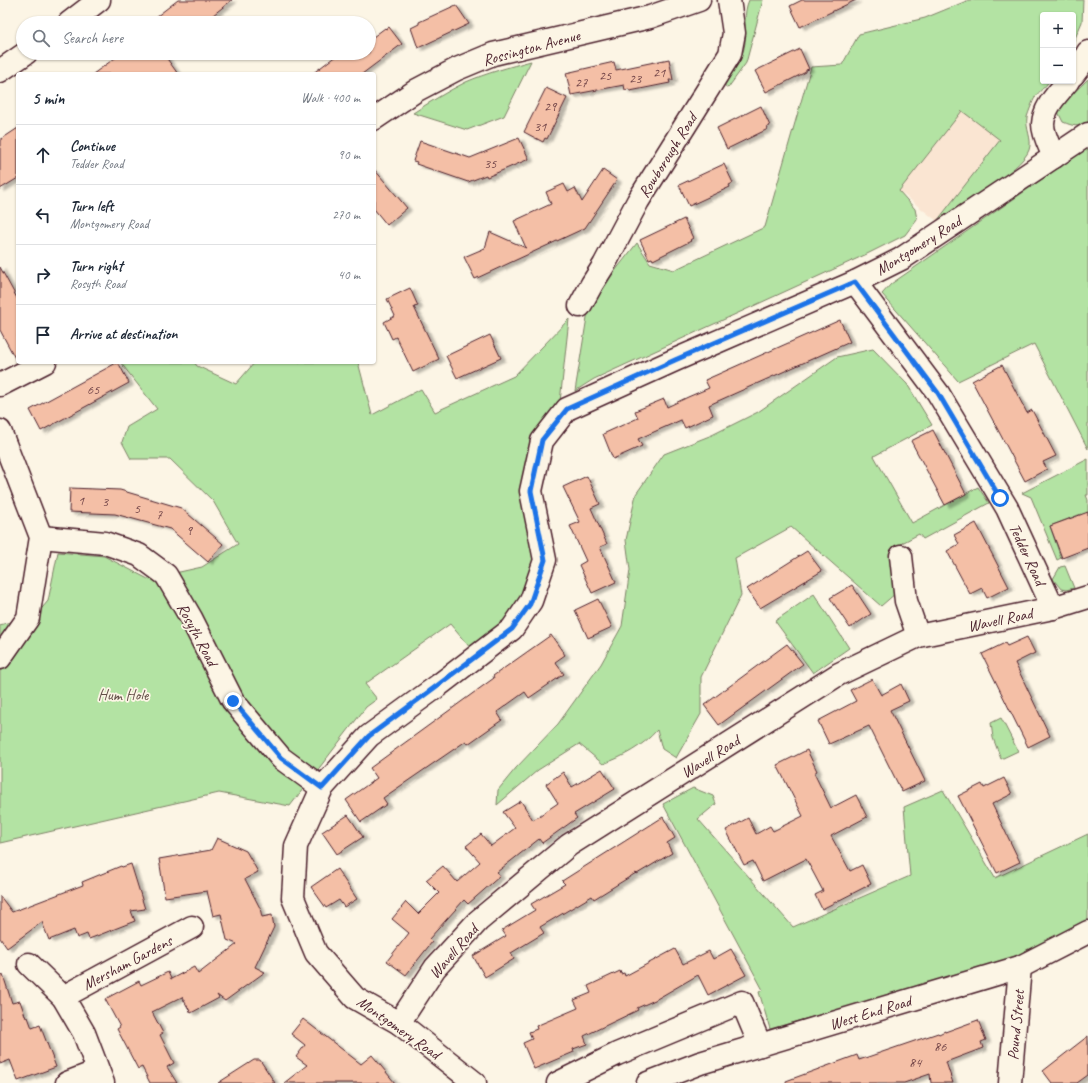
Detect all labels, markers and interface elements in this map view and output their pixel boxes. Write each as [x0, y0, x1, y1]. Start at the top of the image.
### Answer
map controls [1040, 12, 1076, 84]
button: + [1040, 12, 1076, 48]
search box [16, 16, 376, 60]
street label: Rossington Avenue [481, 25, 584, 71]
icon: search [30, 27, 52, 49]
text: Search here [62, 29, 123, 48]
button: − [1040, 48, 1076, 84]
house number: 21 [653, 64, 666, 81]
house number: 25 [599, 67, 612, 84]
house number: 23 [629, 70, 643, 87]
house number: 27 [575, 74, 588, 91]
text: 5 min [32, 88, 64, 109]
text: Walk · 400 m [301, 90, 360, 106]
house number: 29 [544, 98, 558, 115]
street label: Rowborough Road [634, 107, 703, 201]
house number: 31 [534, 118, 547, 135]
text: Continue [70, 137, 115, 156]
icon: ahead [32, 144, 54, 166]
text: 90 m [338, 147, 360, 163]
house number: 35 [484, 155, 497, 172]
text: Tedder Road [70, 156, 124, 172]
text: Turn left [70, 197, 113, 216]
icon: left [32, 204, 54, 226]
text: 270 m [332, 207, 360, 223]
street label: Montgomery Road [872, 210, 967, 280]
text: Montgomery Road [70, 216, 149, 232]
text: Turn right [70, 257, 123, 276]
icon: right [32, 264, 54, 286]
text: 40 m [338, 267, 360, 283]
text: Rosyth Road [70, 276, 126, 292]
icon: arrive [32, 324, 54, 346]
text: Arrive at destination [70, 325, 177, 344]
house number: 65 [87, 381, 100, 398]
route start [991, 489, 1009, 507]
house number: 1 [78, 492, 85, 509]
house number: 3 [102, 493, 110, 510]
house number: 5 [134, 500, 141, 517]
house number: 7 [156, 506, 163, 523]
street label: Tedder Road [1004, 520, 1051, 591]
house number: 9 [186, 522, 194, 539]
street label: Rosyth Road [172, 600, 223, 672]
street label: Wavell Road [966, 603, 1037, 637]
park label: Hum Hole [98, 685, 150, 705]
route end [224, 692, 242, 710]
street label: Wavell Road [678, 730, 746, 783]
street label: Wavell Road [425, 918, 485, 983]
street label: Mersham Gardens [79, 930, 177, 995]
street label: Pound Street [1003, 987, 1029, 1061]
street label: West End Road [827, 990, 916, 1035]
street label: Montgomery Road [353, 992, 446, 1065]
house number: 86 [934, 1038, 947, 1055]
house number: 84 [909, 1054, 923, 1071]

